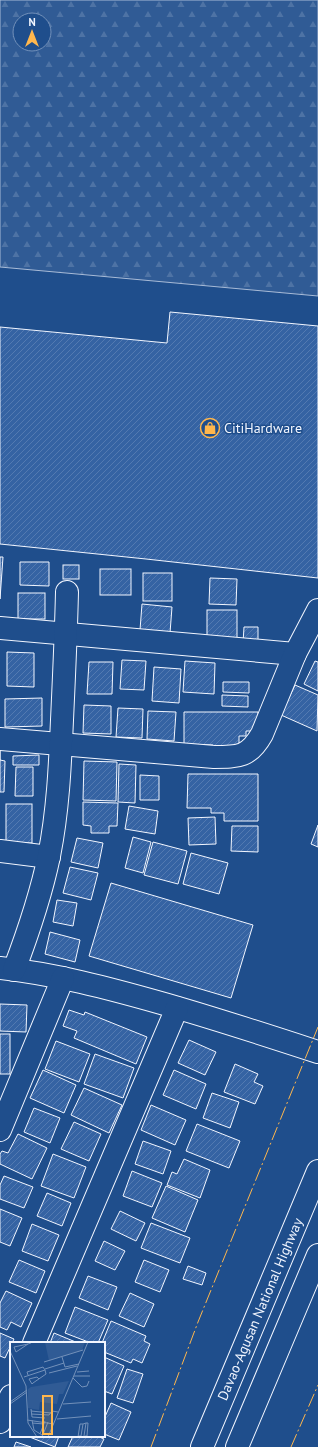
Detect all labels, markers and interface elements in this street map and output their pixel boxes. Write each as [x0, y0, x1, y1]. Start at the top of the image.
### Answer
north arrow [12, 12, 52, 52]
text: N [28, 15, 36, 29]
shop icon: CitiHardware [199, 417, 221, 439]
place label: CitiHardware [224, 419, 302, 437]
street label: Davao-Agusan National Highway [213, 1215, 307, 1403]
inset map [10, 1342, 105, 1437]

